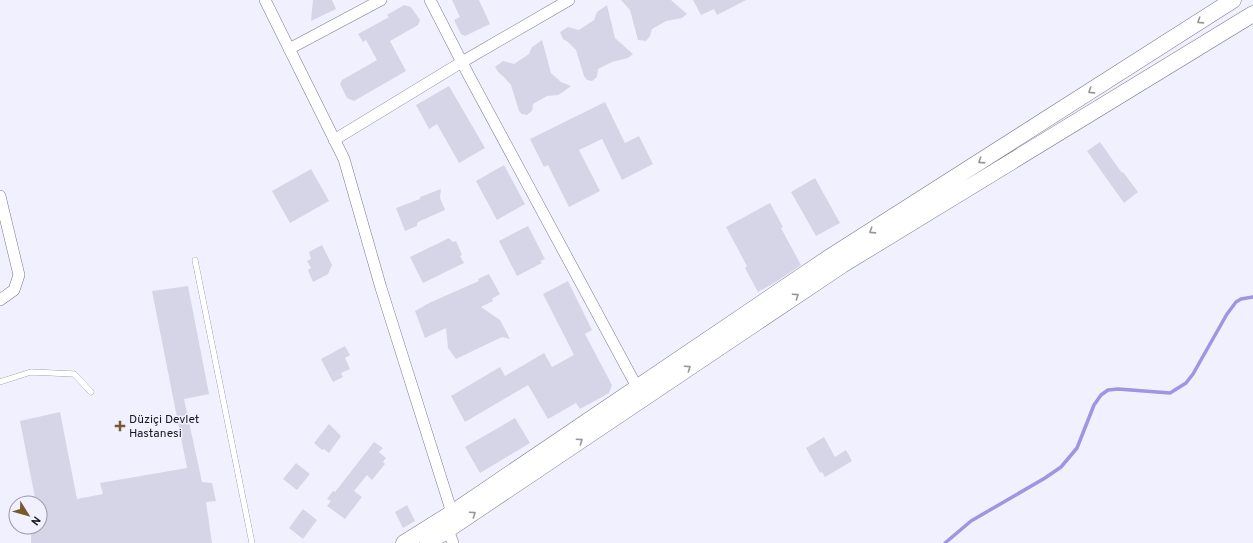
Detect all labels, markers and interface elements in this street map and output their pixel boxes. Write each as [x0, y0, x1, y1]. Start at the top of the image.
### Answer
one-way arrow [1198, 16, 1205, 23]
one-way arrow [1088, 86, 1095, 94]
one-way arrow [978, 156, 985, 164]
one-way arrow [869, 226, 876, 233]
one-way arrow [792, 293, 799, 301]
one-way arrow [684, 366, 691, 373]
place label: Düziçi Devlet Hastanesi [129, 412, 199, 442]
marker: Düziçi Devlet Hastanesi [114, 420, 126, 432]
one-way arrow [576, 439, 583, 446]
north arrow [8, 495, 48, 535]
one-way arrow [468, 512, 475, 519]
text: N [27, 513, 43, 528]

